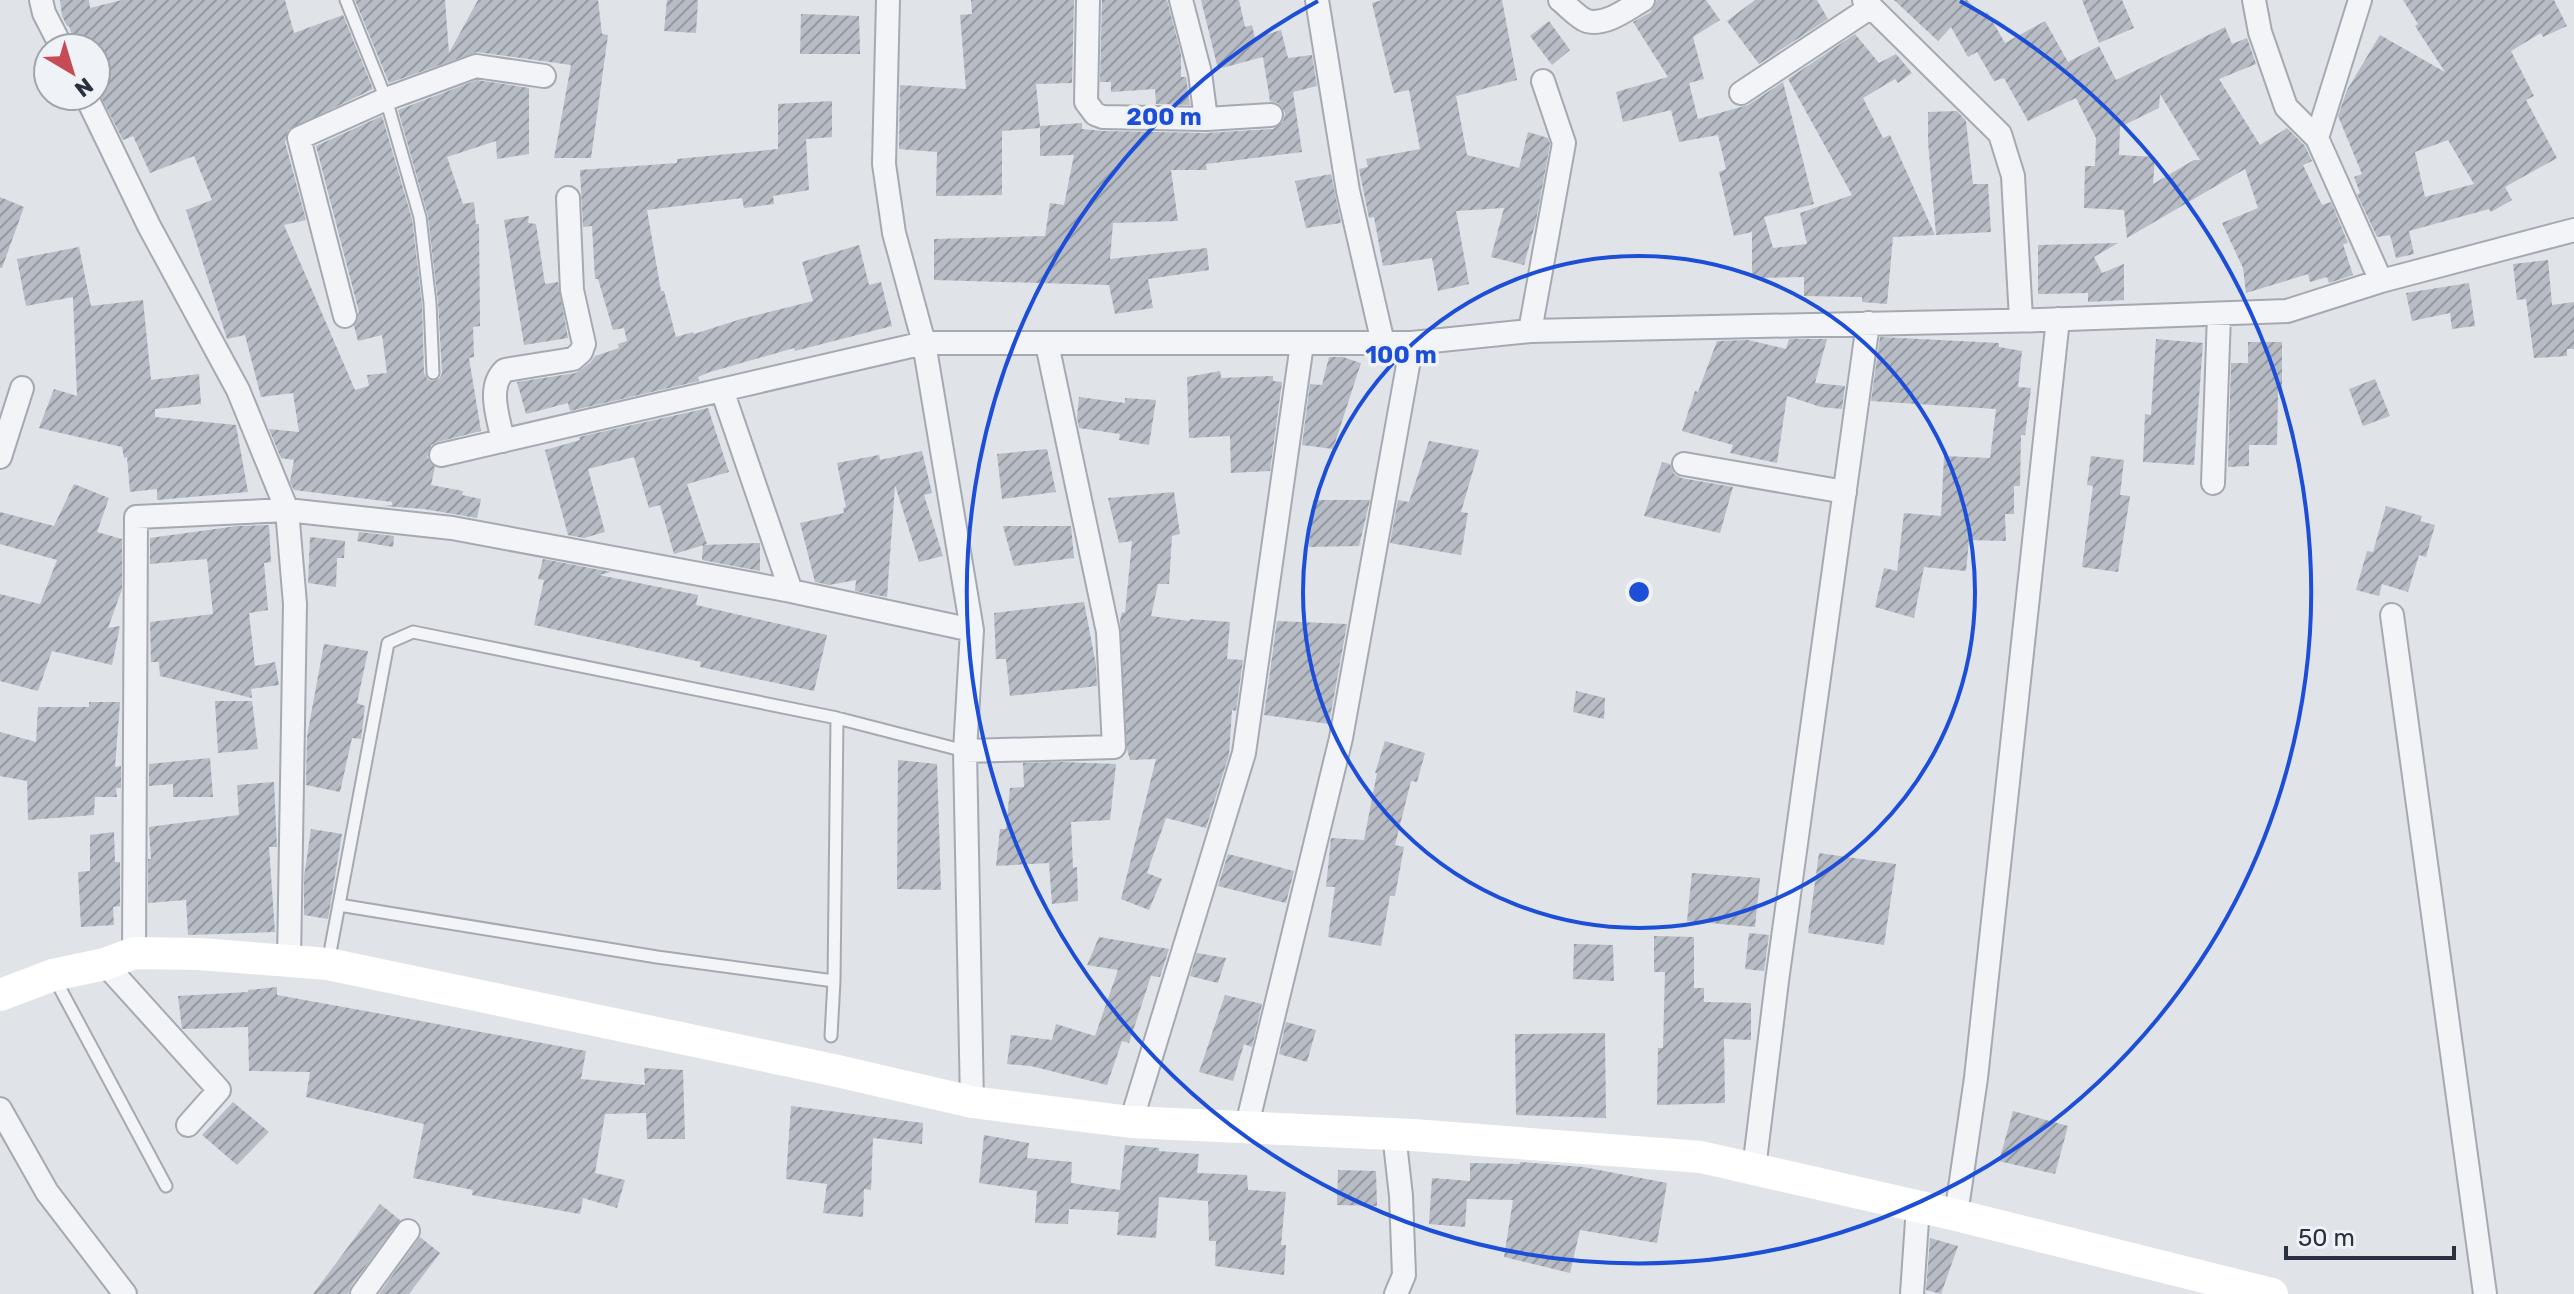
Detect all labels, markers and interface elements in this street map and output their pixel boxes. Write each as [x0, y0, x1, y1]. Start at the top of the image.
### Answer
north arrow [32, 32, 112, 112]
text: N [69, 72, 99, 103]
text: 200 m [1126, 103, 1202, 131]
text: 100 m [1365, 341, 1437, 369]
centre of rings [1625, 578, 1653, 606]
scale bar [2286, 1210, 2454, 1260]
text: 50 m [2298, 1224, 2355, 1252]

